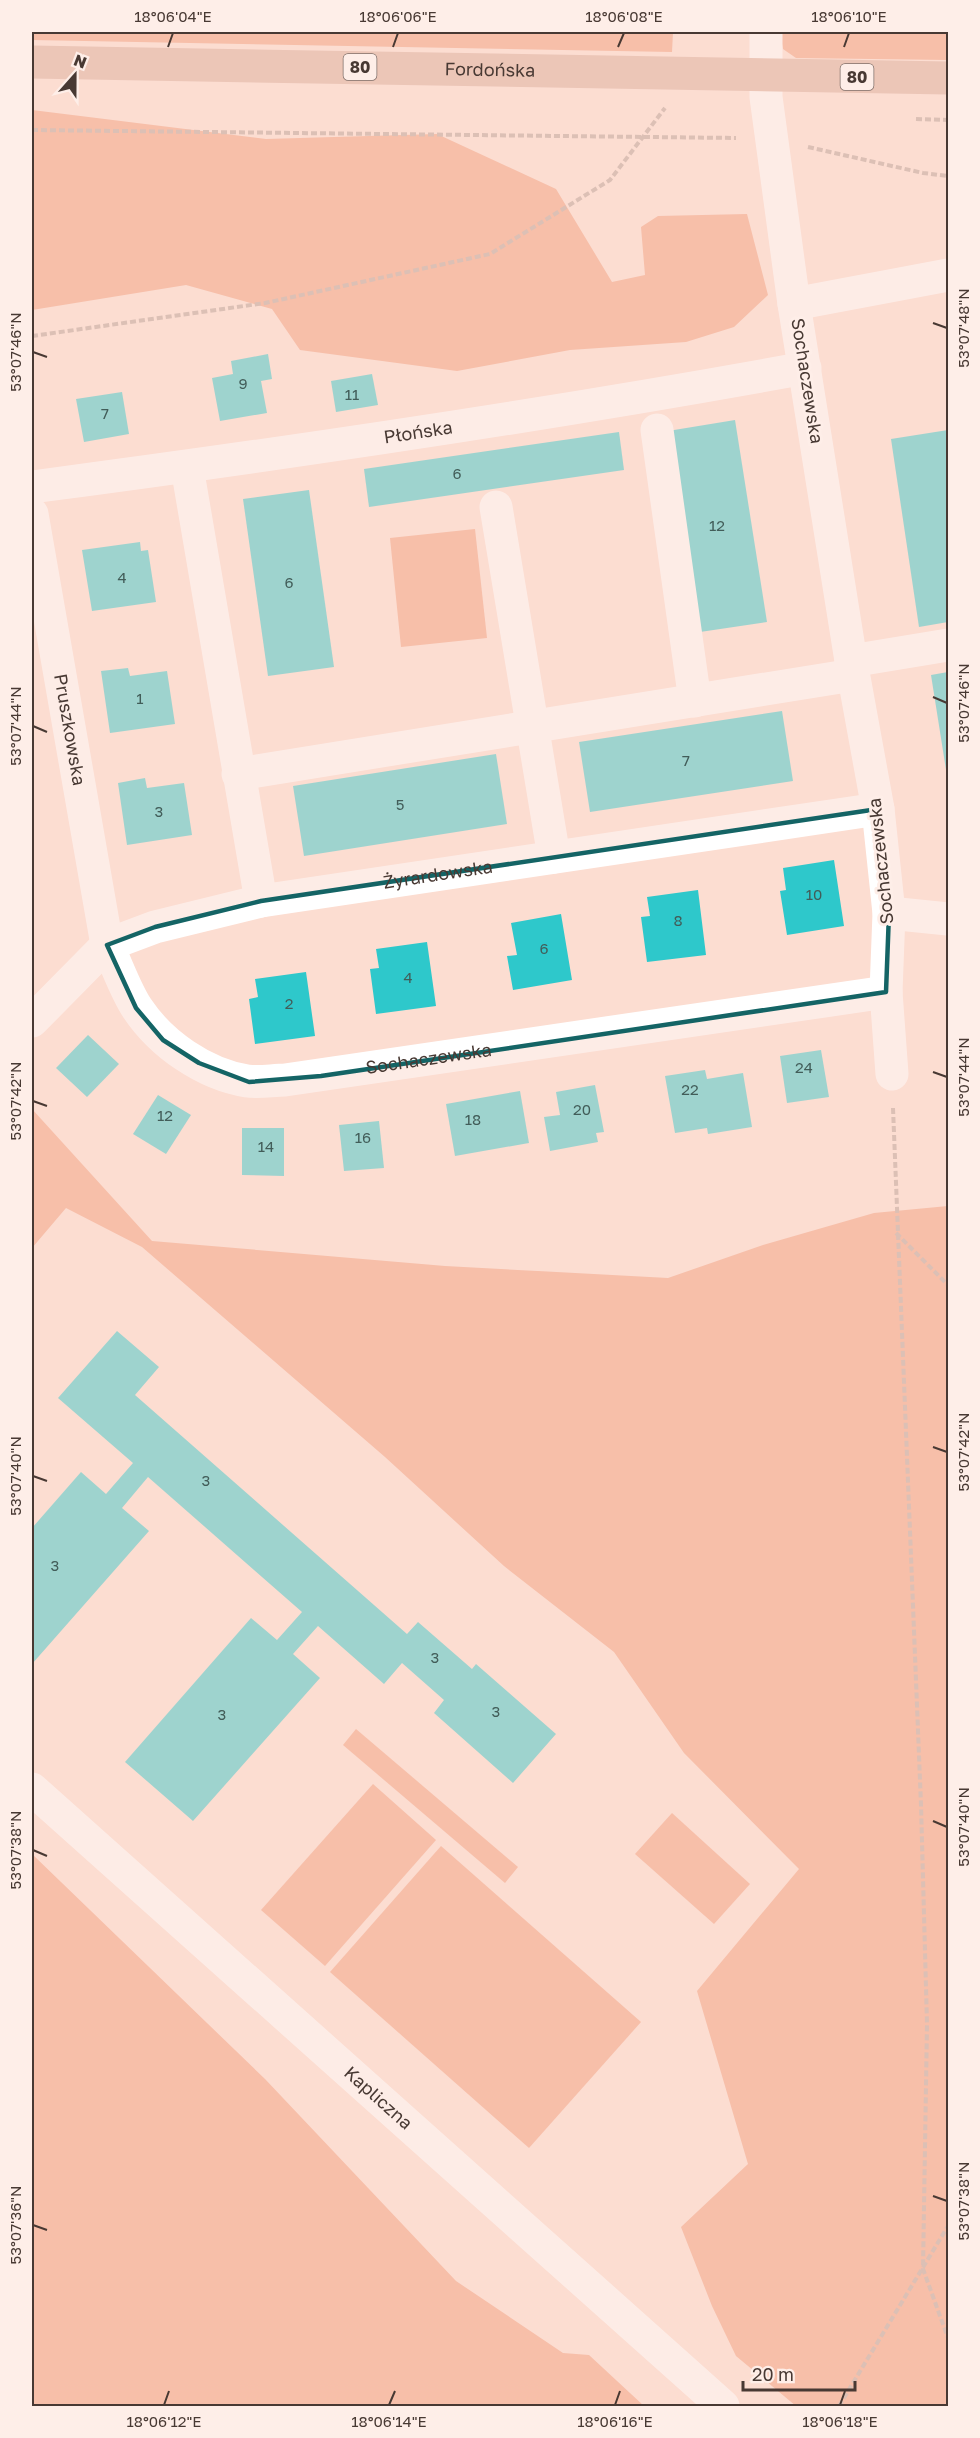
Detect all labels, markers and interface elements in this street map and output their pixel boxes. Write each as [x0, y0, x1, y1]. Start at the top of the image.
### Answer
text: 18°06'04"E [134, 7, 212, 25]
text: 18°06'06"E [359, 7, 437, 25]
text: 18°06'08"E [585, 7, 663, 25]
text: 18°06'10"E [811, 7, 887, 25]
north arrow [45, 45, 105, 105]
text: N [71, 49, 90, 73]
road number: 80 [344, 54, 376, 80]
street label: Fordońska [444, 57, 536, 81]
road number: 80 [840, 64, 874, 90]
text: 53°07'48"N [954, 288, 972, 368]
text: 53°07'46"N [6, 312, 24, 392]
street label: Sochaczewska [787, 316, 829, 445]
house number: 9 [238, 374, 248, 392]
house number: 11 [345, 385, 359, 403]
house number: 7 [101, 404, 109, 422]
street label: Płońska [382, 415, 454, 448]
house number: 6 [452, 464, 462, 482]
house number: 12 [709, 516, 725, 534]
house number: 4 [117, 568, 127, 586]
house number: 6 [284, 573, 294, 591]
text: 53°07'46"N [954, 663, 972, 743]
street label: Pruszkowska [50, 672, 91, 787]
text: 53°07'44"N [6, 686, 24, 766]
house number: 1 [136, 689, 144, 707]
house number: 7 [682, 751, 690, 769]
house number: 5 [396, 795, 404, 813]
street label: Sochaczewska [862, 797, 898, 925]
house number: 3 [155, 802, 163, 820]
street label: Żyrardowska [381, 855, 494, 893]
house number: 10 [806, 885, 822, 903]
house number: 8 [673, 911, 683, 929]
house number: 6 [539, 939, 549, 957]
house number: 4 [403, 968, 413, 986]
house number: 2 [285, 994, 293, 1012]
text: 53°07'44"N [954, 1037, 972, 1117]
street label: Sochaczewska [364, 1038, 493, 1078]
house number: 24 [795, 1058, 813, 1076]
text: 53°07'42"N [6, 1062, 24, 1140]
house number: 22 [681, 1080, 699, 1098]
house number: 20 [573, 1100, 591, 1118]
house number: 12 [157, 1106, 173, 1124]
house number: 18 [465, 1110, 481, 1128]
house number: 16 [355, 1128, 371, 1146]
house number: 14 [258, 1137, 274, 1155]
text: 53°07'42"N [954, 1413, 972, 1491]
text: 53°07'40"N [6, 1436, 24, 1516]
house number: 3 [202, 1471, 210, 1489]
house number: 3 [51, 1556, 59, 1574]
house number: 3 [431, 1648, 439, 1666]
house number: 3 [492, 1702, 500, 1720]
house number: 3 [218, 1705, 226, 1723]
text: 53°07'40"N [954, 1787, 972, 1867]
text: 53°07'38"N [6, 1810, 24, 1890]
street label: Kapliczna [340, 2061, 418, 2134]
text: 53°07'38"N [954, 2161, 972, 2241]
text: 53°07'36"N [6, 2186, 24, 2264]
scale bar [743, 2354, 856, 2392]
text: 20 m [752, 2363, 794, 2385]
text: 18°06'12"E [127, 2412, 201, 2430]
text: 18°06'14"E [351, 2412, 427, 2430]
text: 18°06'16"E [577, 2412, 653, 2430]
text: 18°06'18"E [802, 2412, 878, 2430]

